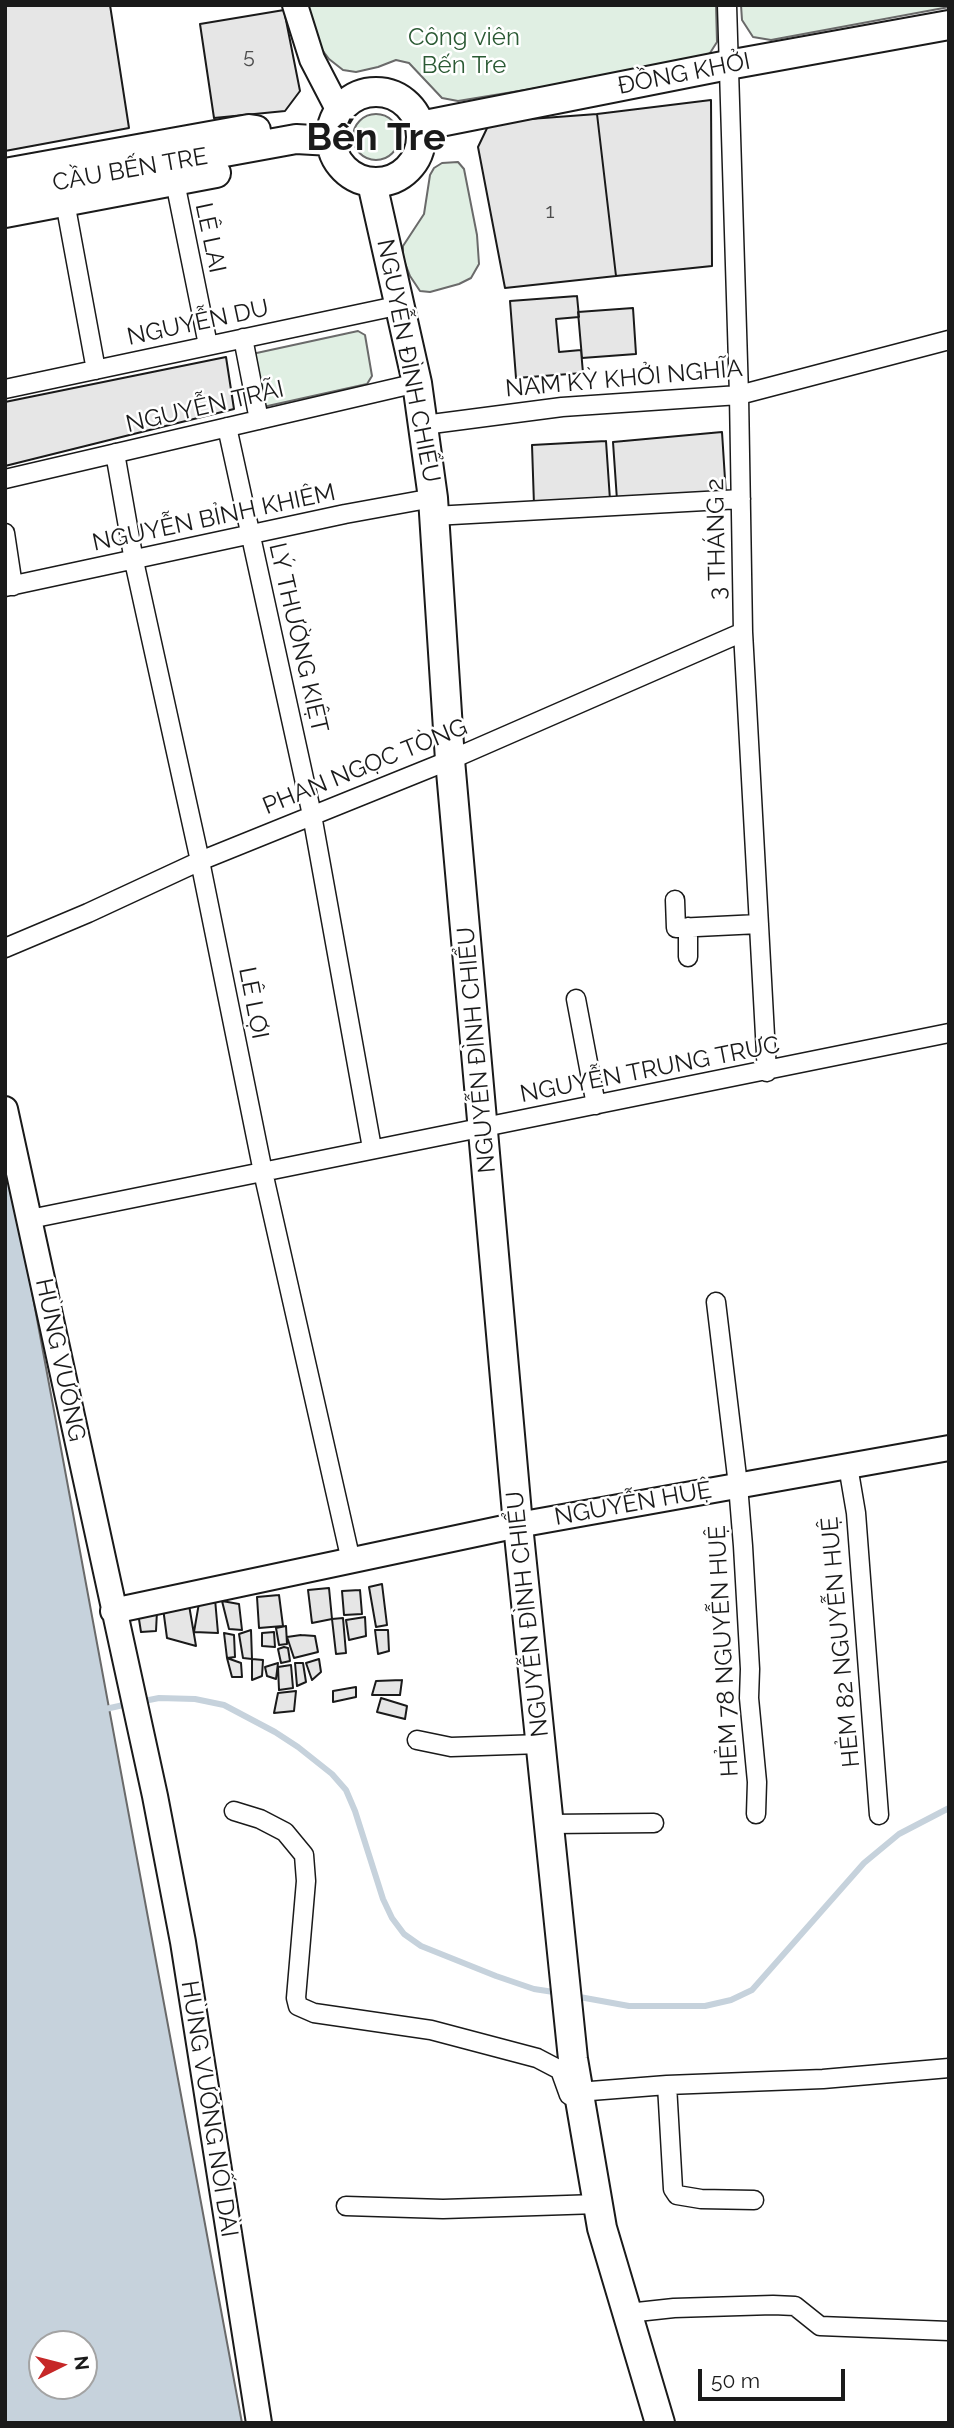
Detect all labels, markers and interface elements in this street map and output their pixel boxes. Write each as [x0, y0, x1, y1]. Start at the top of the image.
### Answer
park label: Công viên Bến Tre [408, 24, 520, 80]
house number: 5 [243, 44, 255, 70]
street label: ĐỒNG KHỞI [615, 47, 753, 101]
district label: Bến Tre [306, 116, 446, 162]
street label: CẦU BẾN TRE [50, 142, 210, 198]
house number: 1 [546, 199, 554, 225]
street label: LÊ LAI [189, 200, 231, 276]
street label: NGUYỄN ĐÌNH CHIỂU [370, 237, 446, 485]
street label: NGUYỄN DU [125, 294, 271, 352]
street label: NAM KỲ KHỞI NGHĨA [504, 354, 744, 404]
street label: NGUYỄN TRÃI [123, 375, 287, 439]
street label: NGUYỄN BỈNH KHIÊM [90, 478, 338, 558]
street label: 3 THÁNG 2 [702, 478, 732, 600]
street label: LÝ THƯỜNG KIỆT [262, 540, 334, 736]
street label: PHAN NGỌC TÒNG [259, 713, 471, 821]
street label: NGUYỄN ĐÌNH CHIỂU [452, 926, 502, 1174]
street label: LÊ LỢI [232, 965, 274, 1041]
street label: NGUYỄN TRUNG TRỰC [518, 1031, 782, 1109]
street label: HÙNG VƯƠNG [29, 1276, 91, 1444]
street label: NGUYỄN HUỆ [552, 1476, 714, 1532]
street label: NGUYỄN ĐÌNH CHIỂU [501, 1490, 555, 1738]
street label: HẺM 82 NGUYỄN HUỆ [816, 1515, 866, 1769]
street label: HẺM 78 NGUYỄN HUỆ [703, 1524, 745, 1778]
street label: HÙNG VƯƠNG NỐI DÀI [174, 1979, 244, 2239]
north arrow [28, 2330, 98, 2400]
scale bar [702, 2354, 849, 2398]
text: N [70, 2355, 94, 2371]
text: 50 m [711, 2368, 760, 2393]

